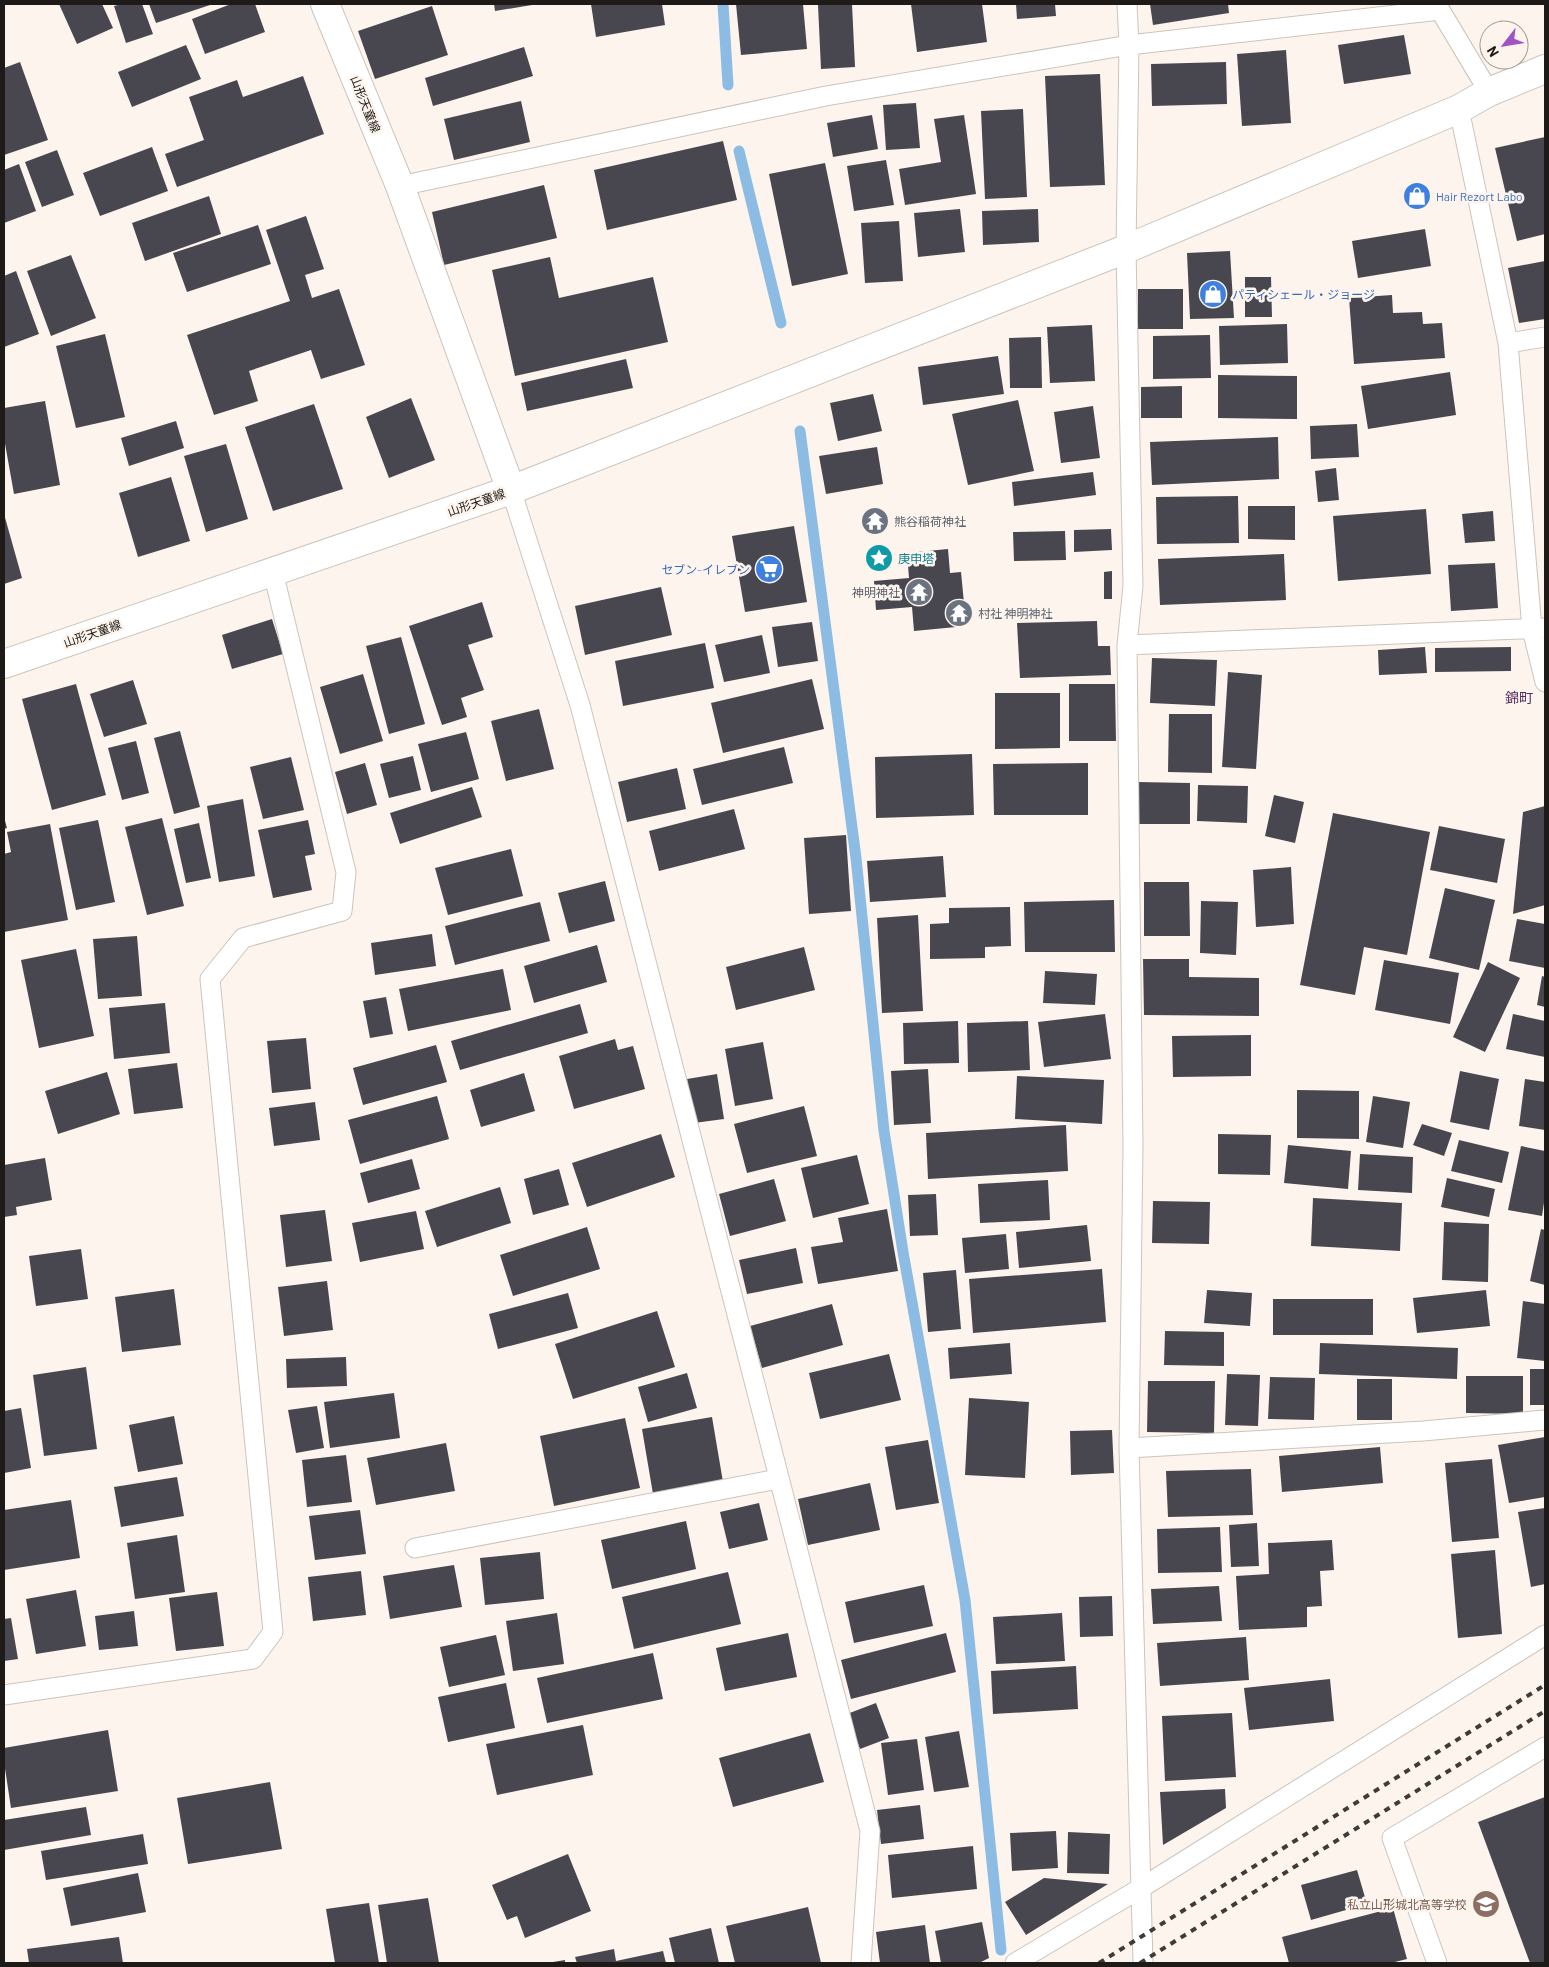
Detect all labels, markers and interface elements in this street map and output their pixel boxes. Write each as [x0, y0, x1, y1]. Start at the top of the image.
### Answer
north arrow [1479, 20, 1529, 70]
text: N [1483, 44, 1502, 60]
street label: 山形天童線 [348, 74, 384, 134]
shop icon: Hair Rezort Labo [1402, 181, 1432, 211]
place label: Hair Rezort Labo [1436, 189, 1523, 203]
shop icon: パティシェール・ジョージ [1198, 279, 1228, 309]
place label: パティシェール・ジョージ [1232, 287, 1375, 301]
street label: 山形天童線 [445, 486, 507, 518]
temple icon: 熊谷稲荷神社 [860, 506, 890, 536]
place label: 熊谷稲荷神社 [894, 514, 966, 528]
place icon: 庚申塔 [864, 543, 894, 573]
place label: 庚申塔 [898, 551, 934, 565]
supermarket icon: セブン-イレブン [754, 554, 784, 584]
place label: セブン-イレブン [661, 562, 750, 576]
temple icon: 神明神社 [904, 577, 934, 607]
place label: 神明神社 [852, 585, 900, 599]
temple icon: 村社 神明神社 [944, 598, 974, 628]
place label: 村社 神明神社 [978, 606, 1052, 620]
street label: 山形天童線 [61, 617, 123, 649]
district label: 錦町 [1505, 689, 1533, 706]
school or university icon: 私立山形城北高等学校 [1471, 1889, 1501, 1919]
place label: 私立山形城北高等学校 [1347, 1897, 1467, 1911]

